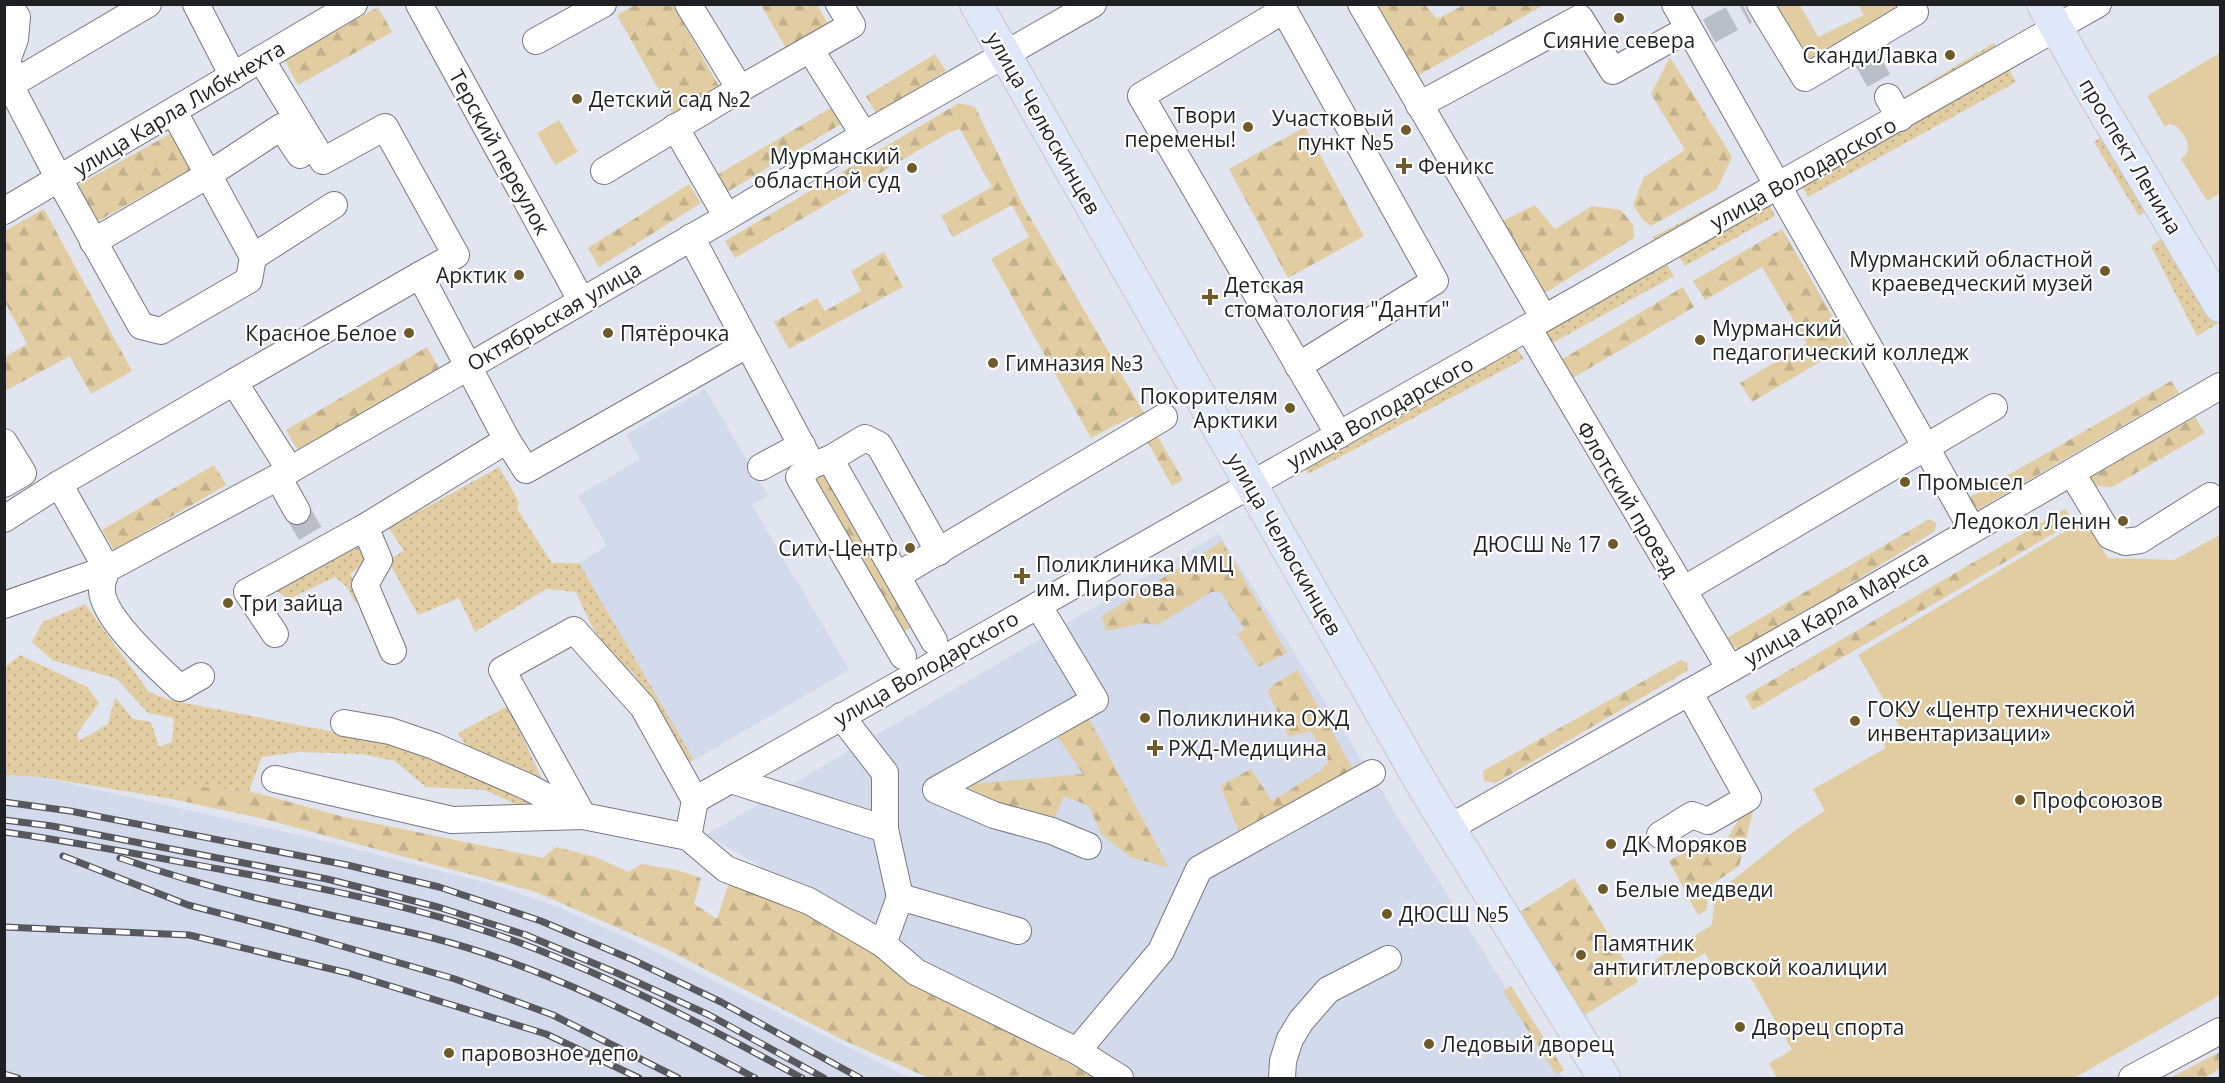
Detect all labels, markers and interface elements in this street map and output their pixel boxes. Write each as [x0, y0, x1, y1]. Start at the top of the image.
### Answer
marker: Сияние севера [1612, 11, 1626, 25]
place label: Сияние севера [1543, 26, 1695, 54]
street label: улица Челюскинцев [980, 27, 1108, 219]
street label: улица Карла Либкнехта [68, 34, 290, 182]
place label: СкандиЛавка [1803, 41, 1938, 69]
marker: СкандиЛавка [1943, 48, 1957, 62]
street label: Терский переулок [443, 64, 557, 240]
street label: проспект Ленина [2073, 73, 2189, 239]
place label: Детский сад №2 [589, 85, 751, 113]
marker: Детский сад №2 [570, 92, 584, 106]
place label: Твори перемены! [1124, 101, 1236, 153]
place label: Участковый пункт №5 [1272, 104, 1394, 156]
street label: улица Володарского [1705, 110, 1901, 236]
marker: Твори перемены! [1241, 120, 1255, 134]
marker: Участковый пункт №5 [1399, 123, 1413, 137]
place label: Мурманский областной суд [754, 142, 900, 194]
place label: Феникс [1418, 152, 1494, 180]
marker: Феникс [1395, 157, 1413, 175]
marker: Мурманский областной суд [905, 161, 919, 175]
place label: Мурманский областной краеведческий музей [1849, 245, 2093, 297]
street label: Октябрьская улица [462, 255, 646, 377]
place label: Арктик [436, 261, 507, 289]
marker: Мурманский областной краеведческий музей [2098, 264, 2112, 278]
marker: Арктик [512, 268, 526, 282]
place label: Детская стоматология "Данти" [1224, 271, 1450, 323]
marker: Детская стоматология "Данти" [1201, 288, 1219, 306]
place label: Мурманский педагогический колледж [1712, 314, 1970, 366]
place label: Красное Белое [245, 319, 397, 347]
place label: Пятёрочка [620, 319, 729, 347]
marker: Красное Белое [402, 326, 416, 340]
marker: Пятёрочка [601, 326, 615, 340]
marker: Мурманский педагогический колледж [1693, 333, 1707, 347]
place label: Гимназия №3 [1005, 349, 1144, 377]
street label: улица Володарского [1282, 349, 1478, 475]
marker: Гимназия №3 [986, 356, 1000, 370]
place label: Покорителям Арктики [1140, 382, 1278, 434]
marker: Покорителям Арктики [1283, 401, 1297, 415]
street label: Флотский проезд [1570, 416, 1686, 582]
street label: улица Челюскинцев [1221, 448, 1349, 640]
place label: Промысел [1917, 468, 2023, 496]
marker: Промысел [1898, 475, 1912, 489]
place label: Ледокол Ленин [1952, 507, 2111, 535]
marker: Ледокол Ленин [2116, 514, 2130, 528]
place label: ДЮСШ № 17 [1473, 530, 1601, 558]
place label: Сити-Центр [778, 534, 898, 562]
marker: ДЮСШ № 17 [1606, 537, 1620, 551]
marker: Сити-Центр [903, 541, 917, 555]
street label: улица Карла Маркса [1739, 544, 1933, 672]
place label: Поликлиника ММЦ им. Пирогова [1036, 550, 1234, 602]
marker: Поликлиника ММЦ им. Пирогова [1013, 567, 1031, 585]
place label: Три зайца [240, 589, 343, 617]
marker: Три зайца [221, 596, 235, 610]
street label: улица Володарского [829, 604, 1023, 732]
place label: ГОКУ «Центр технической инвентаризации» [1867, 695, 2135, 747]
place label: Поликлиника ОЖД [1157, 704, 1350, 732]
marker: Поликлиника ОЖД [1138, 711, 1152, 725]
marker: ГОКУ «Центр технической инвентаризации» [1848, 714, 1862, 728]
place label: РЖД-Медицина [1168, 734, 1327, 762]
marker: РЖД-Медицина [1146, 739, 1164, 757]
place label: Профсоюзов [2032, 786, 2163, 814]
marker: Профсоюзов [2013, 793, 2027, 807]
place label: ДК Моряков [1623, 830, 1747, 858]
marker: ДК Моряков [1604, 837, 1618, 851]
place label: Белые медведи [1615, 875, 1774, 903]
marker: Белые медведи [1596, 882, 1610, 896]
place label: ДЮСШ №5 [1399, 900, 1509, 928]
marker: ДЮСШ №5 [1380, 907, 1394, 921]
place label: Памятник антигитлеровской коалиции [1593, 929, 1888, 981]
marker: Памятник антигитлеровской коалиции [1574, 948, 1588, 962]
place label: Дворец спорта [1752, 1013, 1904, 1041]
marker: Дворец спорта [1733, 1020, 1747, 1034]
place label: Ледовый дворец [1441, 1030, 1614, 1058]
marker: Ледовый дворец [1422, 1037, 1436, 1051]
place label: паровозное депо [461, 1039, 639, 1067]
marker: паровозное депо [442, 1046, 456, 1060]

